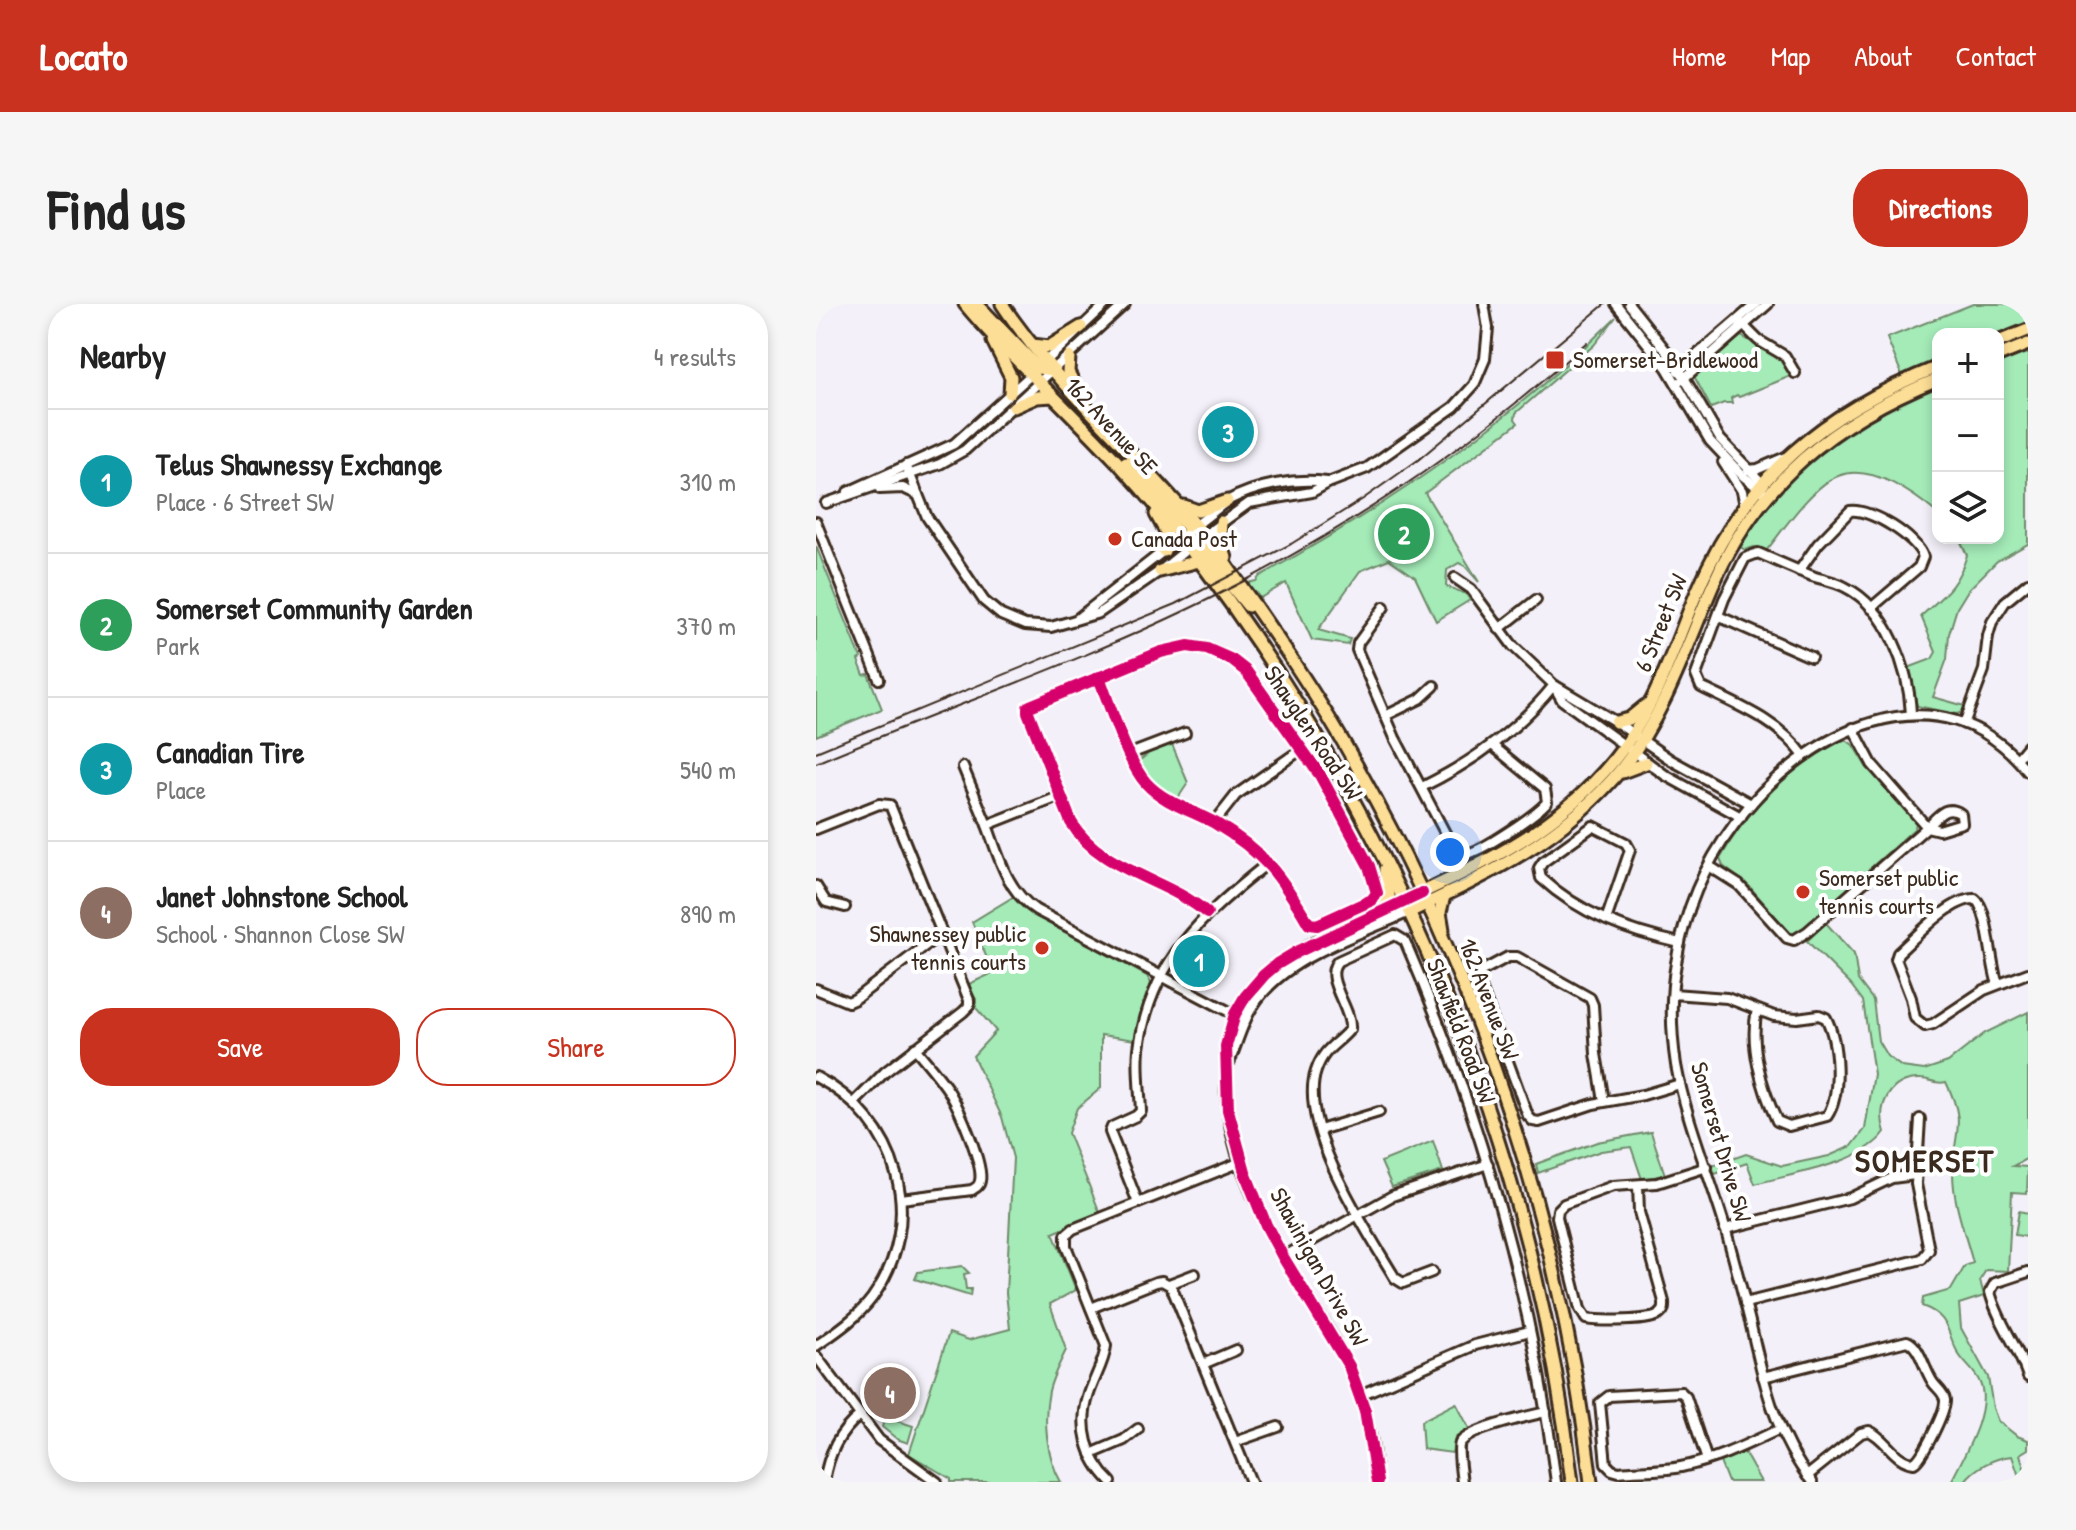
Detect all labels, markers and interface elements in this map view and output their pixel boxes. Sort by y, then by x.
text: Locato [40,30,127,82]
text: Home [1672,37,1727,75]
text: Map [1771,37,1810,75]
text: About [1854,37,1912,75]
text: Contact [1956,37,2036,75]
button: Directions [1853,169,2028,247]
text: Find us [48,171,186,246]
map controls [1932,328,2004,544]
button: + [1932,328,2004,400]
text: Nearby [80,333,166,379]
text: 4 results [654,339,736,374]
place label: Somerset–Bridlewood [1573,343,1758,375]
marker: Somerset–Bridlewood [1544,349,1566,371]
street label: 162 Avenue SE [1058,369,1166,482]
button: − [1932,400,2004,472]
pin: 3 [1202,402,1254,462]
text: Telus Shawnessy Exchange [156,444,442,484]
text: 1 [101,464,111,499]
text: 310 m [680,464,736,499]
button: layers [1932,472,2004,544]
text: Place · 6 Street SW [156,484,334,519]
pin: 2 [1378,504,1430,564]
place label: Canada Post [1131,522,1238,554]
marker: Canada Post [1106,530,1124,548]
street label: 6 Street SW [1626,569,1694,676]
text: Somerset Community Garden [156,588,473,628]
text: 2 [100,608,112,643]
text: 370 m [676,608,736,643]
text: Park [156,628,200,663]
street label: Shawglen Road SW [1257,659,1371,806]
text: Canadian Tire [156,732,304,772]
text: 3 [100,752,112,787]
text: 540 m [680,752,736,787]
text: Place [156,772,206,807]
your location [1430,832,1470,872]
place label: Somerset public tennis courts [1819,861,1959,921]
text: Janet Johnstone School [156,876,407,916]
marker: Somerset public tennis courts [1794,883,1812,901]
text: 4 [101,896,111,931]
text: 890 m [680,896,736,931]
text: School · Shannon Close SW [156,916,405,951]
place label: Shawnessey public tennis courts [869,917,1027,977]
pin: 1 [1173,931,1225,991]
street label: 162 Avenue SW [1452,934,1528,1064]
marker: Shawnessey public tennis courts [1033,939,1051,957]
street label: Shawfield Road SW [1420,954,1504,1108]
button: Save [80,1008,400,1086]
button: Share [416,1008,736,1086]
street label: Somerset Drive SW [1684,1058,1760,1226]
district label: SOMERSET [1855,1139,1995,1182]
street label: Shawinigan Drive SW [1263,1182,1377,1351]
pin: 4 [864,1363,916,1423]

